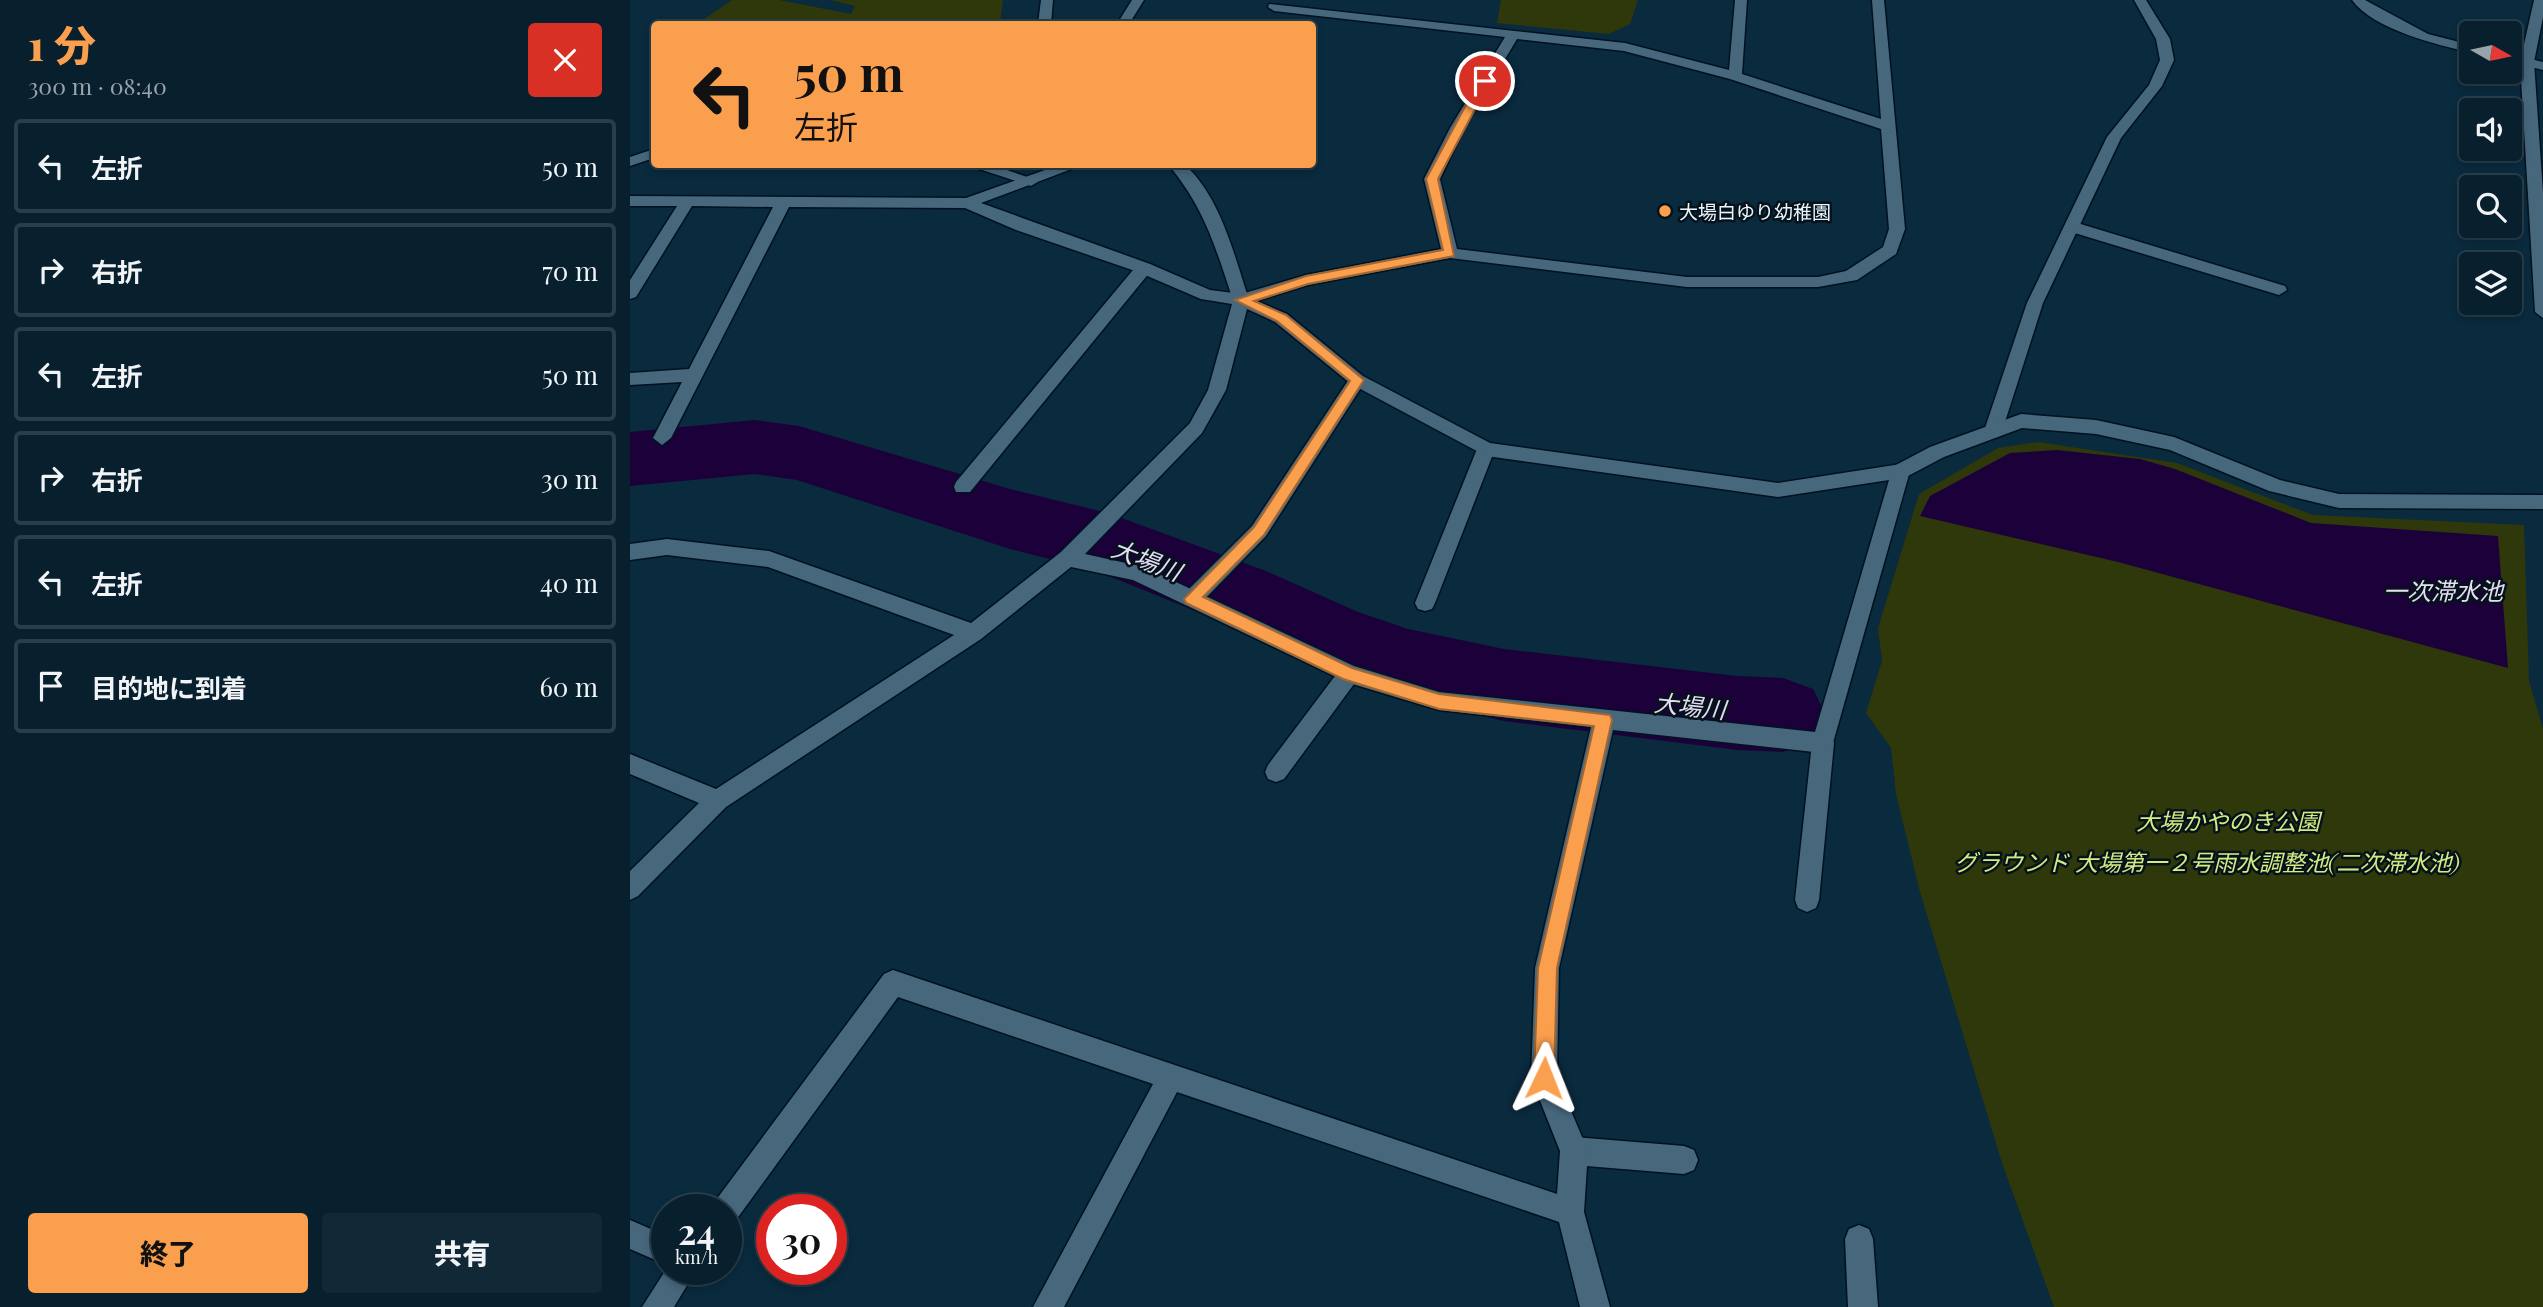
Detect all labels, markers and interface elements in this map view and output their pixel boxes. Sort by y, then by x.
text: 1 分 [28,16,96,72]
north arrow [2459,21,2522,84]
map controls [2459,21,2522,315]
button: close [528,23,602,97]
text: 50 m [794,39,904,104]
icon: left [679,49,770,140]
pin [1455,51,1515,111]
icon: arrive [1466,62,1504,100]
text: 300 m · 08:40 [28,70,167,101]
button: sound [2459,98,2522,161]
text: 左折 [794,104,858,147]
icon: left [32,147,70,185]
text: 50 m [542,149,598,184]
text: 左折 [91,150,143,185]
button: search [2459,175,2522,238]
place label: 大場白ゆり幼稚園 [1679,198,1831,224]
marker: 大場白ゆり幼稚園 [1657,203,1673,219]
icon: right [32,251,70,289]
button: layers [2459,252,2522,315]
text: 70 m [542,253,598,288]
text: 右折 [91,254,143,289]
icon: left [32,355,70,393]
text: 50 m [542,357,598,392]
text: 左折 [91,358,143,393]
icon: right [32,459,70,497]
text: 30 m [541,461,598,496]
text: 右折 [91,462,143,497]
water label: 大場川 [1108,531,1189,588]
icon: left [32,563,70,601]
text: 40 m [540,565,598,600]
text: 左折 [91,566,143,601]
water label: 一次滞水池 [2383,574,2505,606]
icon: arrive [32,667,70,705]
text: 60 m [539,669,598,704]
text: 目的地に到着 [91,670,247,705]
water label: 大場川 [1653,685,1730,725]
park label: 大場かやのき公園 [2136,805,2323,836]
park label: グラウンド 大場第一２号雨水調整池(二次滞水池) [1954,846,2460,877]
position arrow [1507,1041,1581,1115]
speed limit sign: 30 [756,1194,847,1285]
text: 24 [678,1207,715,1254]
button: 終了 [28,1213,308,1293]
button: 共有 [322,1213,602,1293]
text: km/h [675,1245,718,1269]

